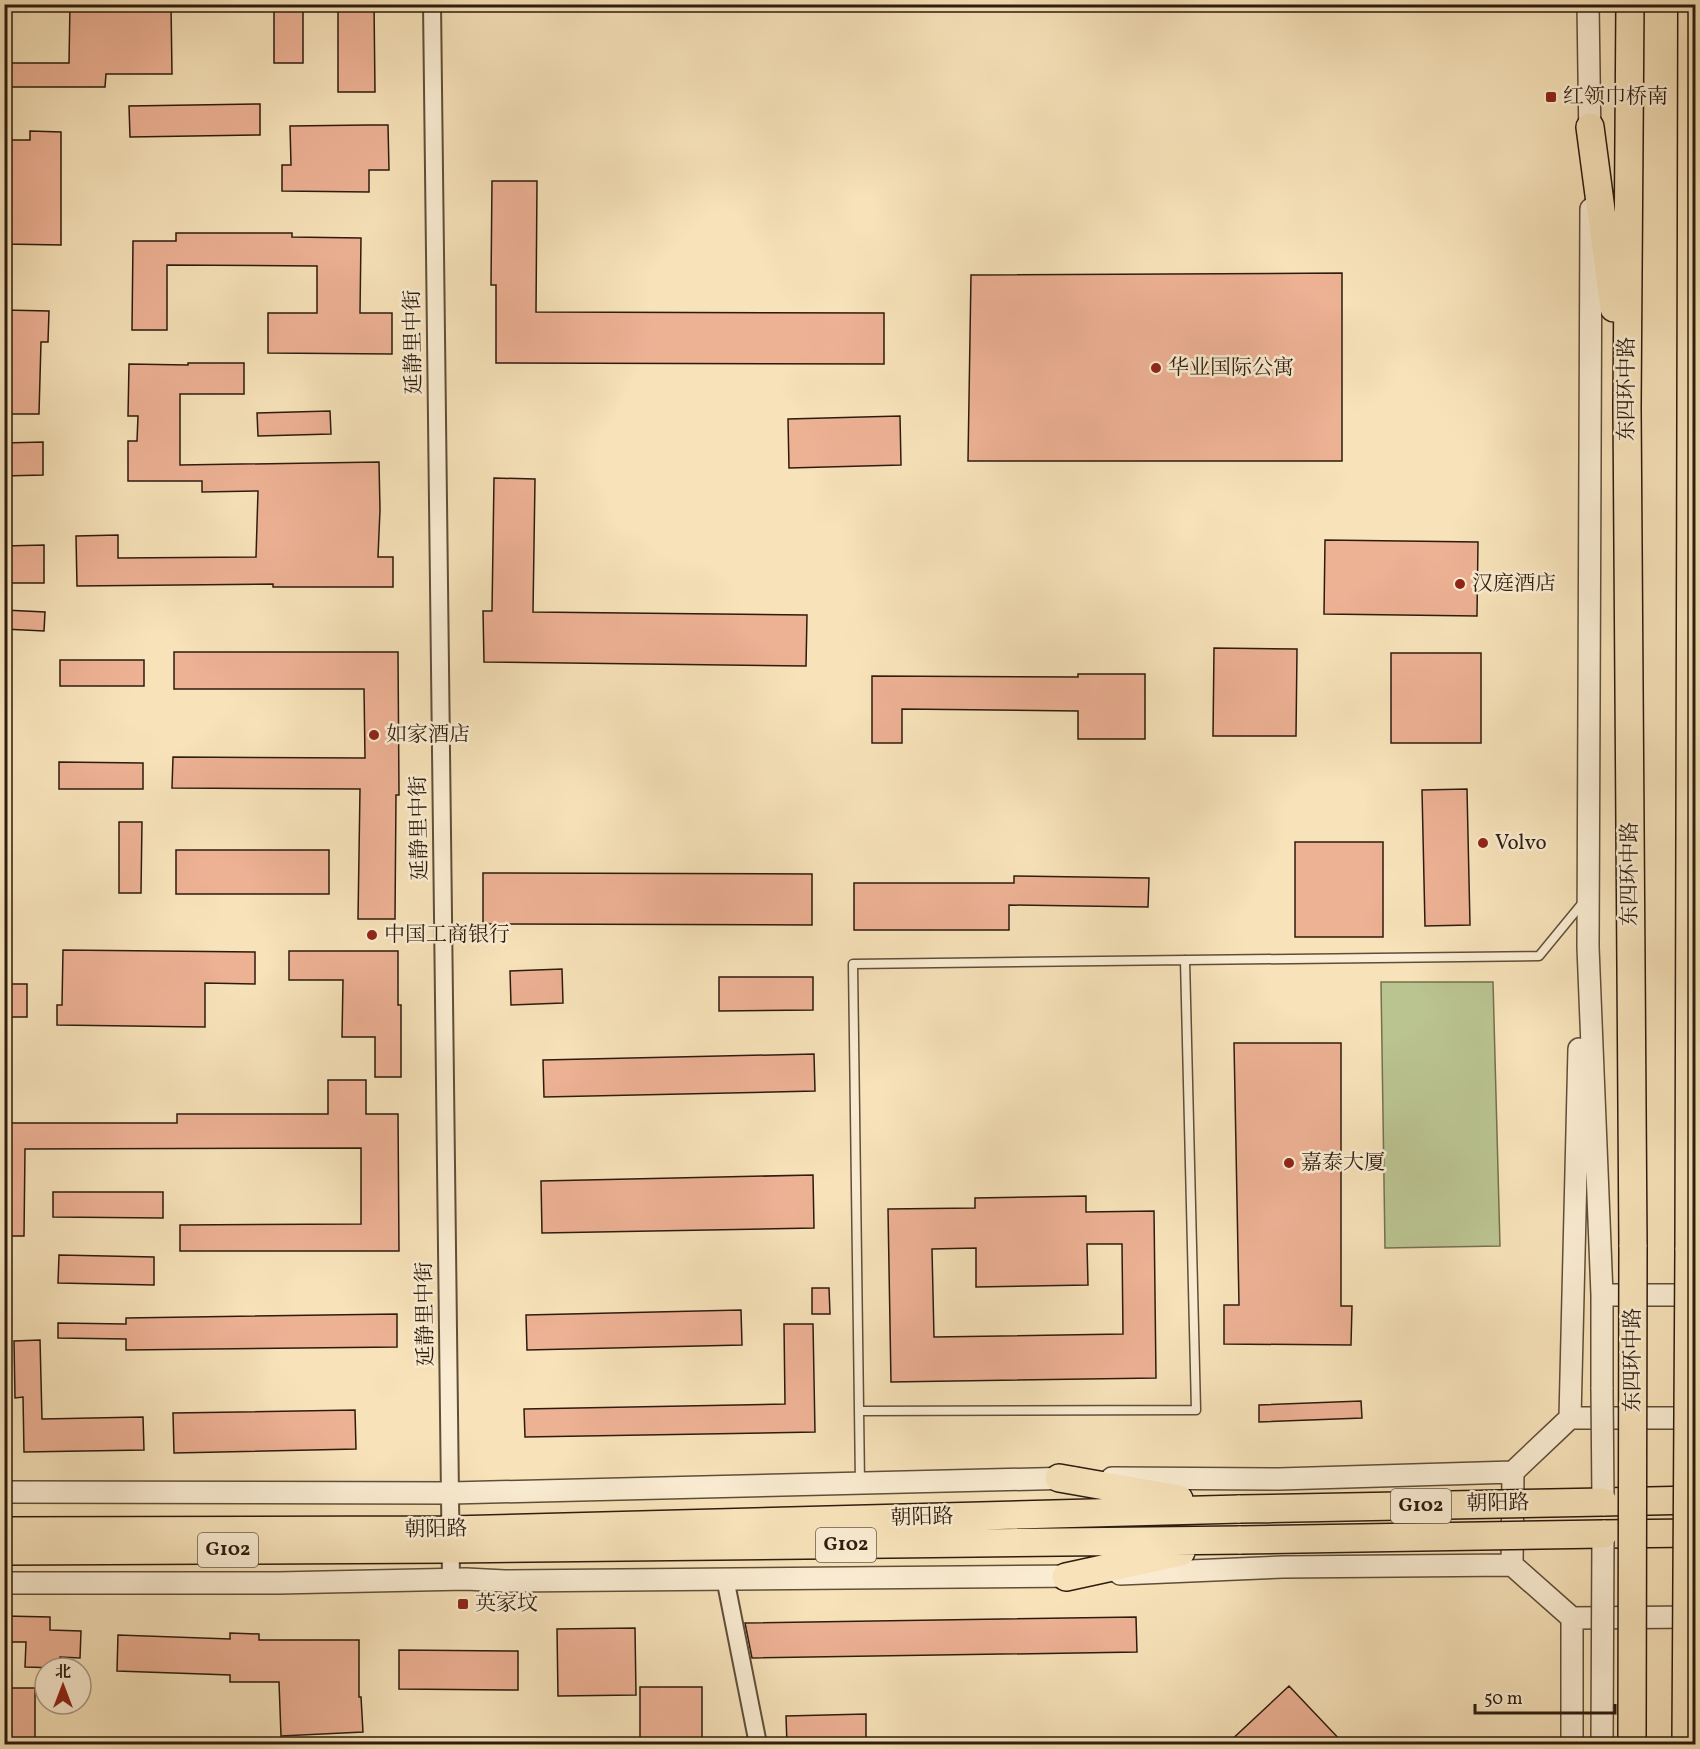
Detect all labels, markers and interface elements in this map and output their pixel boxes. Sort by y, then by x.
place label: 红领巾桥南 [1563,83,1668,112]
marker: 红领巾桥南 [1544,90,1558,104]
street label: 延静里中街 [399,289,429,395]
street label: 东四环中路 [1613,337,1642,442]
place label: 华业国际公寓 [1168,354,1294,383]
marker: 华业国际公寓 [1149,361,1163,375]
place label: 汉庭酒店 [1472,570,1556,599]
marker: 汉庭酒店 [1453,577,1467,591]
place label: 如家酒店 [386,721,470,750]
marker: 如家酒店 [367,728,381,742]
street label: 延静里中街 [405,775,435,881]
street label: 东四环中路 [1616,822,1645,927]
place label: Volvo [1495,829,1547,858]
marker: Volvo [1476,836,1490,850]
place label: 中国工商银行 [384,921,510,950]
marker: 中国工商银行 [365,928,379,942]
place label: 嘉泰大厦 [1301,1149,1385,1178]
marker: 嘉泰大厦 [1282,1156,1296,1170]
street label: 延静里中街 [411,1261,441,1367]
street label: 东四环中路 [1619,1308,1648,1413]
road number: G102 [1391,1489,1451,1523]
street label: 朝阳路 [1466,1489,1530,1519]
street label: 朝阳路 [890,1502,954,1534]
street label: 朝阳路 [404,1515,468,1545]
road number: G102 [816,1528,876,1562]
road number: G102 [198,1533,258,1567]
place label: 英家坟 [475,1590,538,1619]
marker: 英家坟 [456,1597,470,1611]
north arrow [33,1656,93,1716]
text: 北 [55,1662,71,1684]
scale bar [1475,1677,1614,1715]
text: 50 m [1484,1687,1523,1712]

